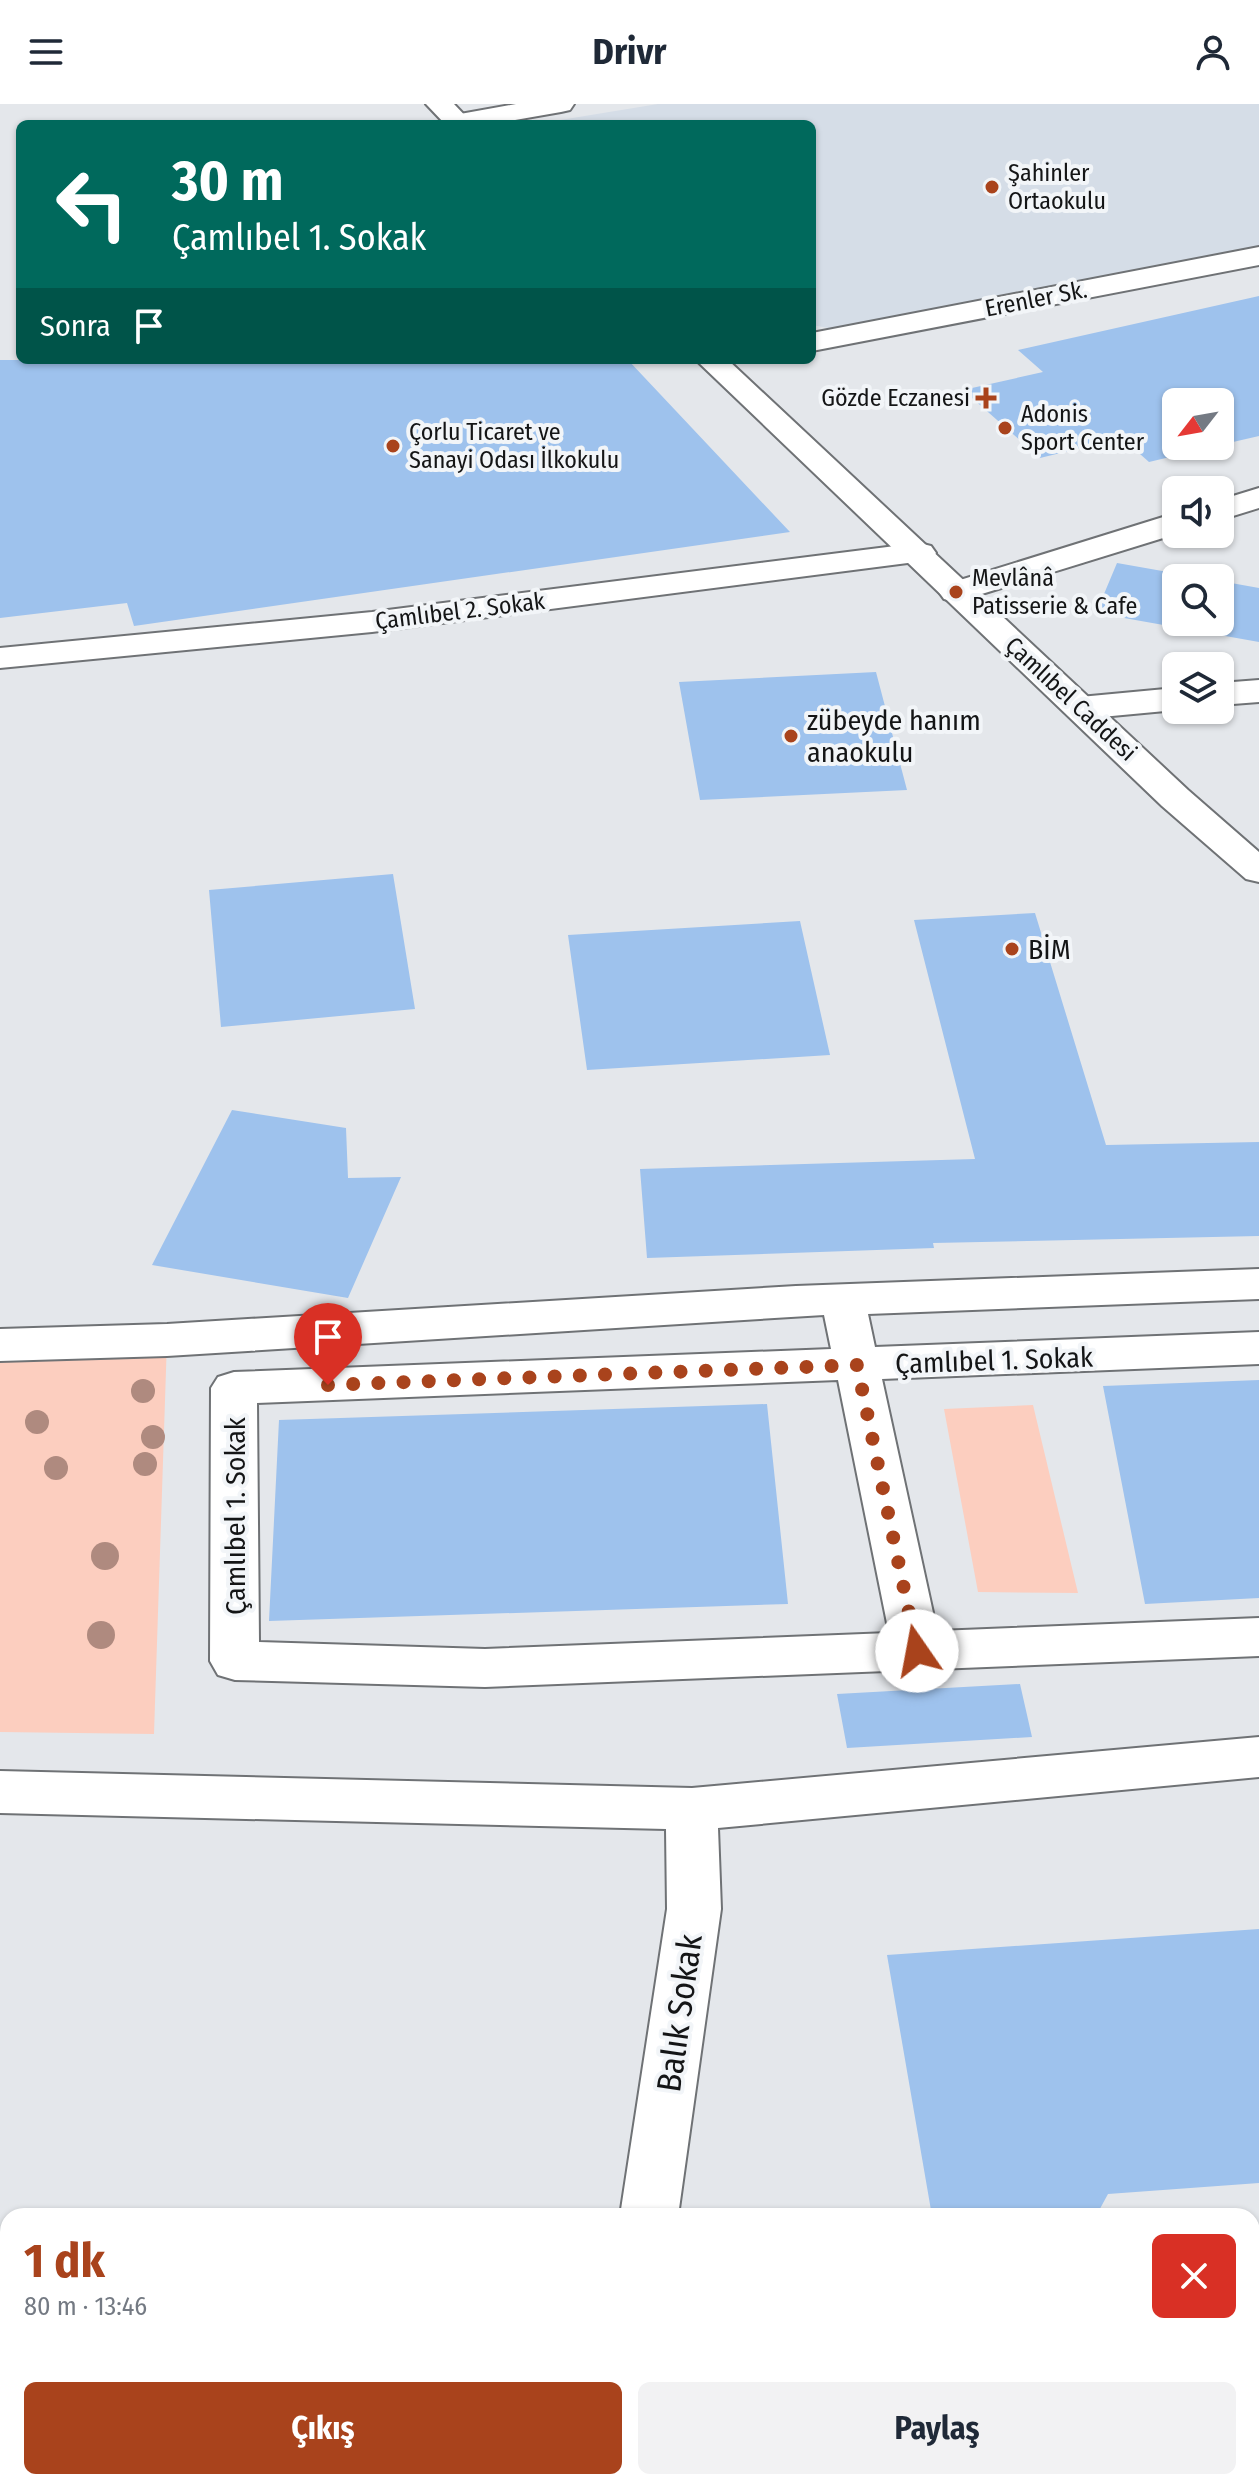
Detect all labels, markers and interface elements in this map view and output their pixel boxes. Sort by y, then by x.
icon: menu [24,30,68,74]
text: Drivr [592,30,667,74]
icon: person [1191,30,1235,74]
text: 30 m [172,148,283,215]
icon: left [40,152,144,256]
place label: Şahinler Ortaokulu [1008,159,1106,215]
marker: Şahinler Ortaokulu [983,178,1001,196]
text: Çamlıbel 1. Sokak [172,216,426,260]
street label: Erenler Sk. [982,275,1090,323]
icon: arrive [127,304,171,348]
text: Sonra [40,308,111,344]
place label: Gözde Eczanesi [821,384,970,412]
north arrow [1162,388,1234,460]
map controls [1162,388,1234,724]
marker: Gözde Eczanesi [977,389,995,407]
place label: Adonis Sport Center [1021,400,1145,456]
place label: Çorlu Ticaret ve Sanayi Odası İlkokulu [409,418,619,474]
marker: Adonis Sport Center [996,419,1014,437]
marker: Çorlu Ticaret ve Sanayi Odası İlkokulu [384,437,402,455]
button: sound [1162,476,1234,548]
place label: Mevlânâ Patisserie & Cafe [972,564,1137,620]
button: search [1162,564,1234,636]
marker: Mevlânâ Patisserie & Cafe [947,583,965,601]
street label: Çamlıbel 2. Sokak [374,587,547,635]
street label: Çamlıbel Caddesi [1000,631,1142,767]
button: layers [1162,652,1234,724]
place label: zübeyde hanım anaokulu [807,704,981,769]
marker: zübeyde hanım anaokulu [782,727,800,745]
place label: BİM [1028,933,1071,966]
marker: BİM [1003,940,1021,958]
pin [294,1303,362,1385]
icon: arrive [306,1315,350,1359]
street label: Çamlıbel 1. Sokak [895,1341,1094,1380]
street label: Çamlıbel 1. Sokak [219,1416,252,1615]
position arrow [875,1609,959,1693]
street label: Balık Sokak [648,1931,711,2095]
text: 1 dk [24,2232,105,2290]
button: close [1152,2234,1236,2318]
text: 80 m · 13:46 [24,2291,147,2322]
button: Çıkış [24,2382,622,2474]
button: Paylaş [638,2382,1236,2474]

